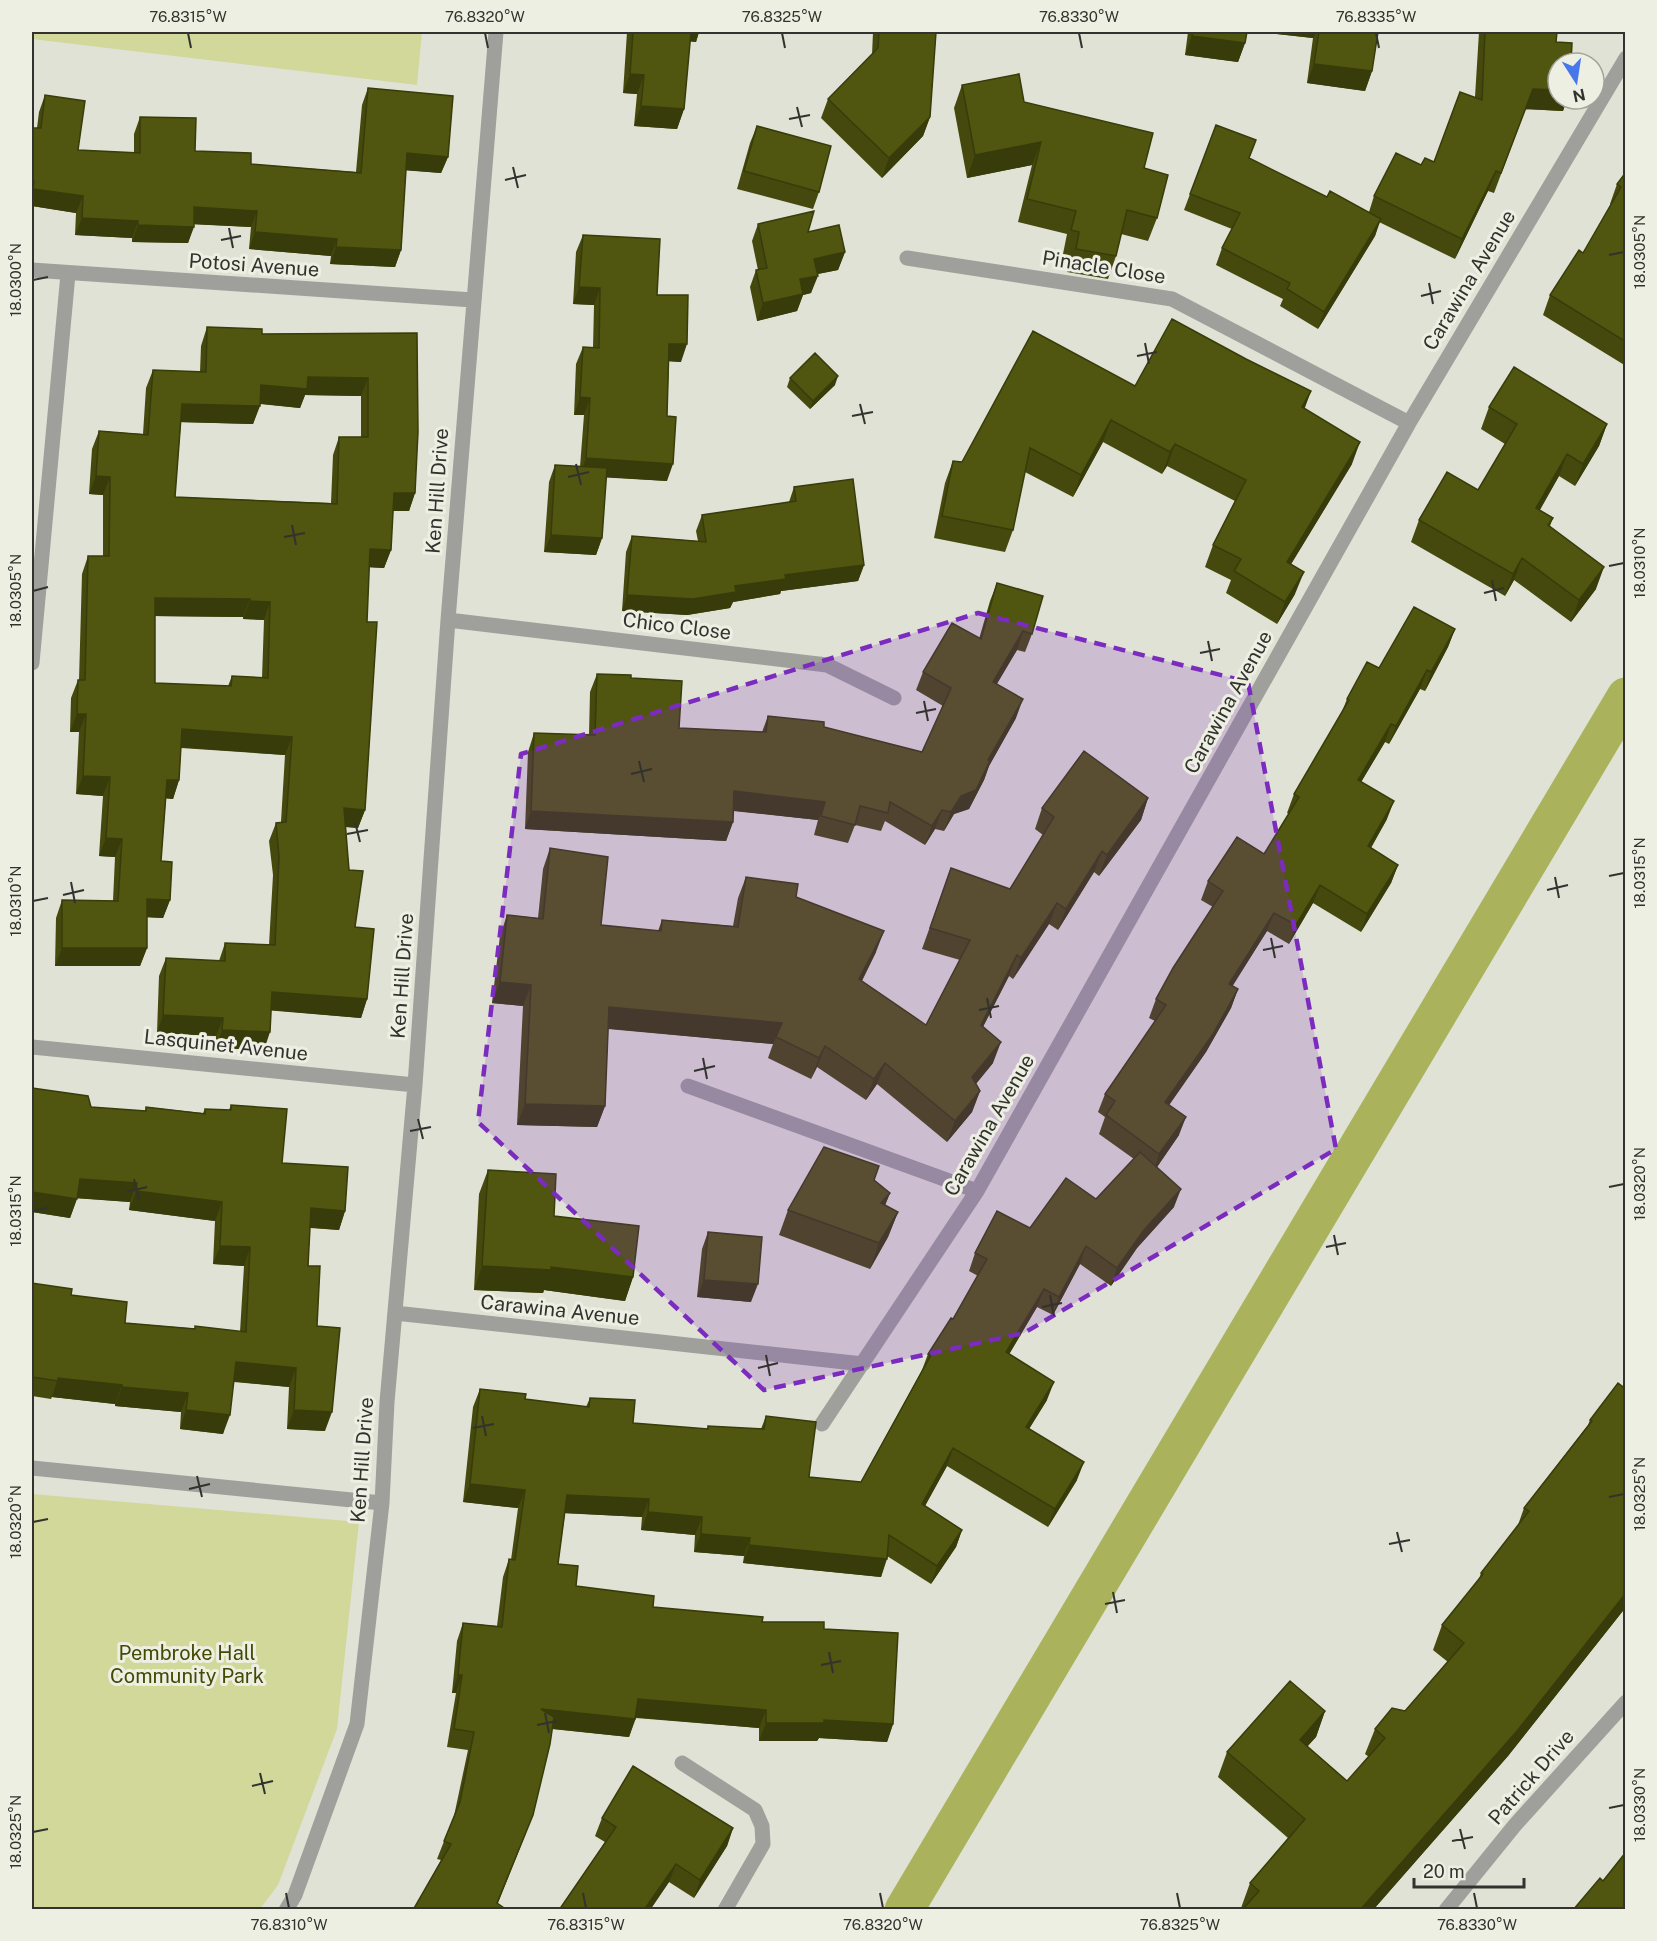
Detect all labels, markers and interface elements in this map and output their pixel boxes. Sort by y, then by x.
text: 76.8315°W [149,8,227,25]
text: 76.8320°W [445,8,525,25]
text: 76.8325°W [742,8,822,25]
text: 76.8330°W [1039,8,1119,25]
text: 76.8335°W [1336,8,1416,25]
north arrow [1546,51,1606,111]
text: N [1571,85,1587,106]
street label: Carawina Avenue [1418,205,1520,355]
text: 18.0305°N [1631,215,1648,289]
text: 18.0300°N [7,243,24,317]
street label: Pinacle Close [1041,245,1167,289]
street label: Potosi Avenue [188,248,320,282]
street label: Ken Hill Drive [421,427,453,555]
text: 18.0310°N [1631,527,1648,599]
text: 18.0305°N [7,554,24,628]
street label: Chico Close [621,607,733,645]
street label: Carawina Avenue [1179,626,1277,778]
text: 18.0315°N [1631,837,1648,909]
text: 18.0310°N [7,865,24,937]
street label: Ken Hill Drive [386,912,418,1040]
street label: Lasquinet Avenue [143,1024,309,1066]
street label: Carawina Avenue [939,1050,1039,1200]
text: 18.0320°N [1631,1147,1648,1221]
text: 18.0315°N [7,1175,24,1247]
street label: Carawina Avenue [479,1290,641,1330]
street label: Ken Hill Drive [346,1396,378,1524]
text: 18.0325°N [1631,1457,1648,1531]
text: 18.0320°N [7,1485,24,1559]
park label: Pembroke Hall Community Park [110,1641,264,1688]
street label: Patrick Drive [1483,1724,1579,1830]
text: 18.0330°N [1631,1768,1648,1842]
text: 18.0325°N [7,1795,24,1869]
scale bar [1414,1851,1524,1889]
text: 20 m [1423,1861,1465,1882]
text: 76.8310°W [250,1916,328,1933]
text: 76.8315°W [547,1916,625,1933]
text: 76.8320°W [843,1916,923,1933]
text: 76.8325°W [1140,1916,1220,1933]
text: 76.8330°W [1437,1916,1517,1933]

